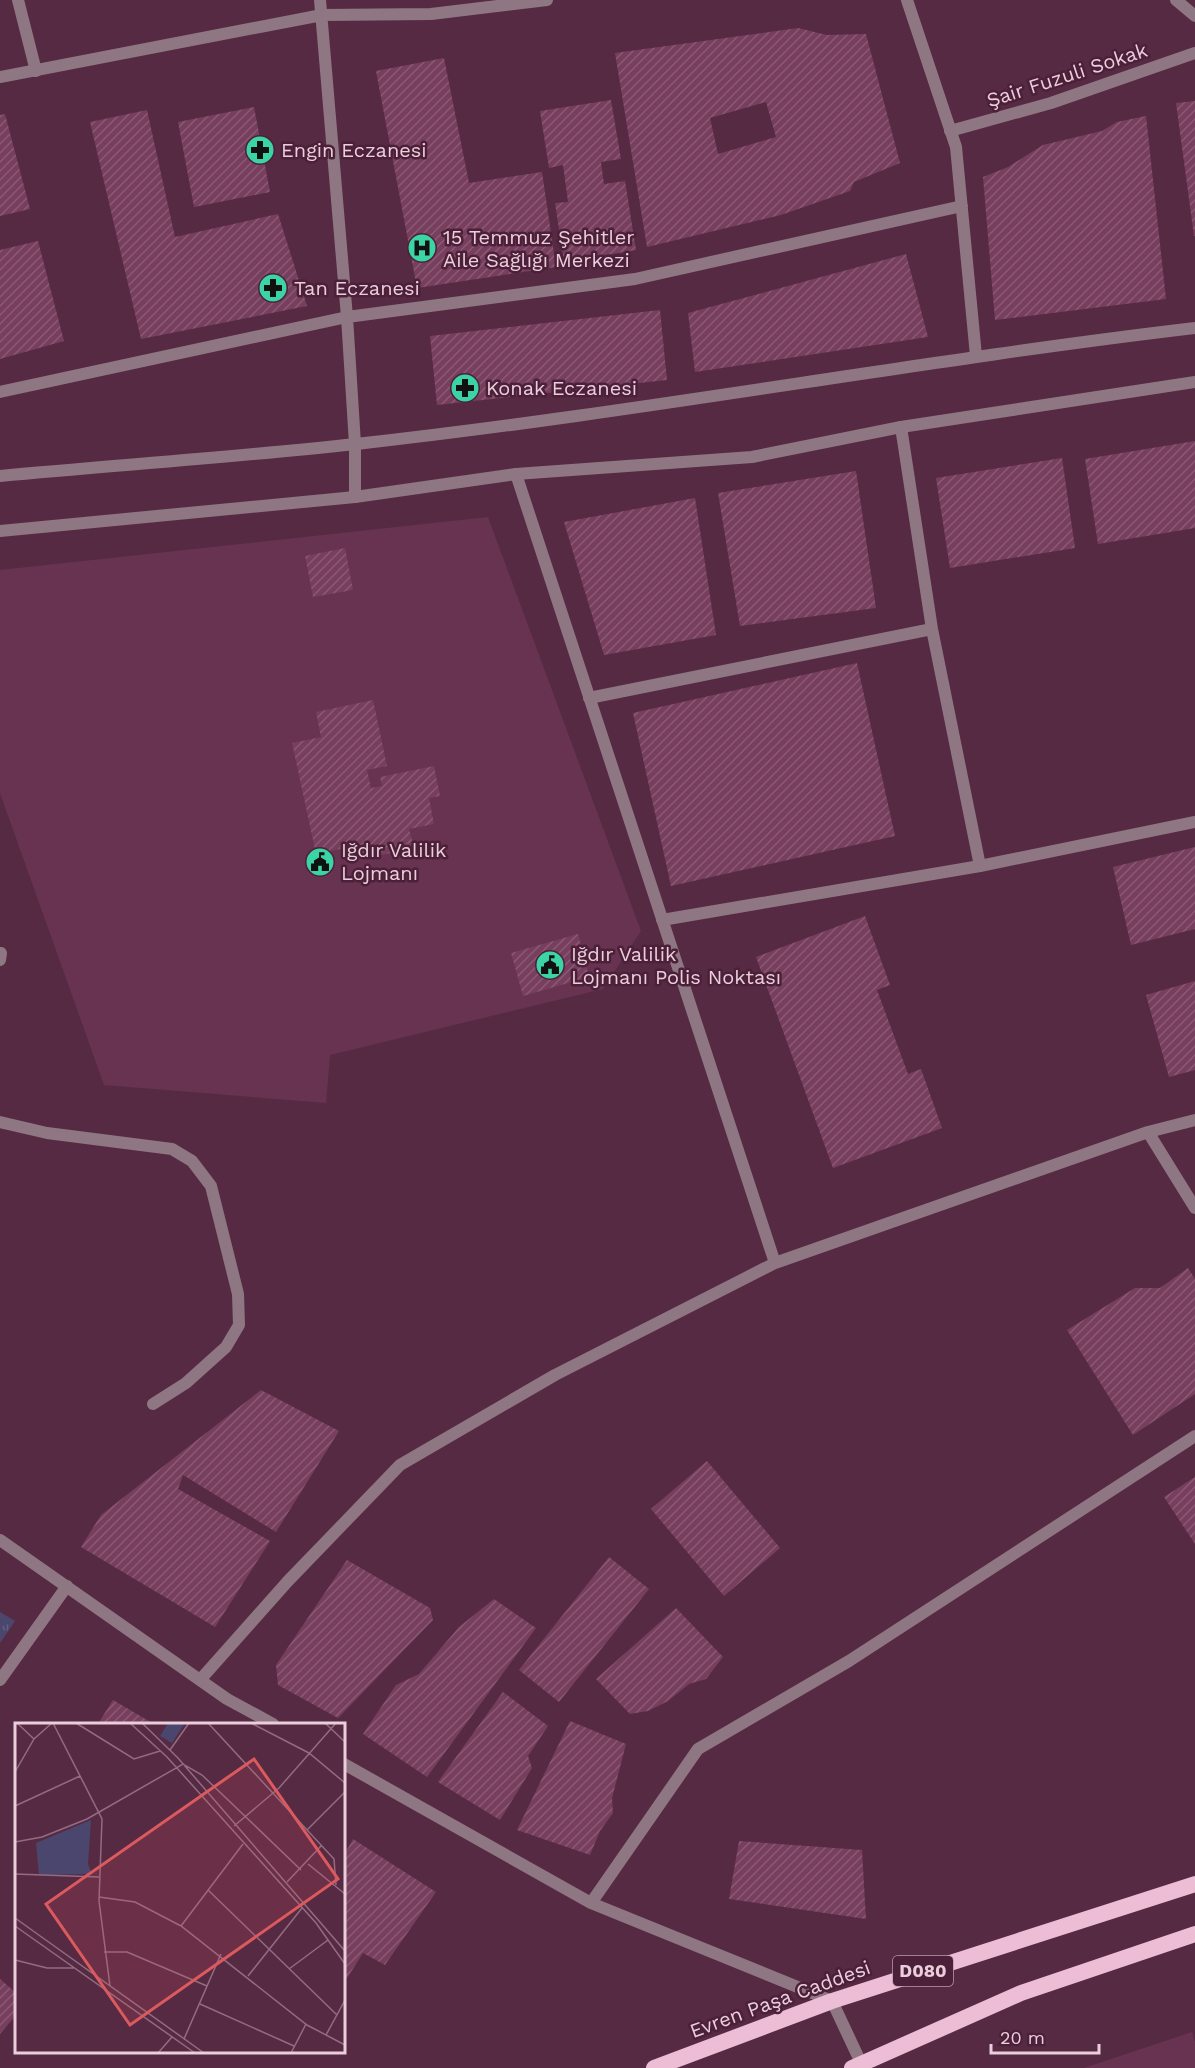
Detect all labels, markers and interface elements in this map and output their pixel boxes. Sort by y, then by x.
street label: Şair Fuzuli Sokak [984,38,1150,112]
pharmacy icon: Engin Eczanesi [244,134,276,166]
place label: Engin Eczanesi [281,138,427,162]
place label: 15 Temmuz Şehitler Aile Sağlığı Merkezi [443,225,634,272]
hospital icon: 15 Temmuz Şehitler Aile Sağlığı Merkezi [406,232,438,264]
pharmacy icon: Tan Eczanesi [257,272,289,304]
place label: Tan Eczanesi [294,276,420,300]
pharmacy icon: Konak Eczanesi [449,372,481,404]
place label: Konak Eczanesi [486,376,637,400]
place label: Iğdır Valilik Lojmanı [341,838,446,885]
public building icon: Iğdır Valilik Lojmanı [304,846,336,878]
place label: Iğdır Valilik Lojmanı Polis Noktası [571,942,781,989]
public building icon: Iğdır Valilik Lojmanı Polis Noktası [534,949,566,981]
inset map [15,1723,345,2053]
street label: Evren Paşa Caddesi [686,1955,874,2043]
road number: D080 [893,1956,953,1986]
scale bar [991,2017,1099,2055]
text: 20 m [1000,2027,1045,2048]

